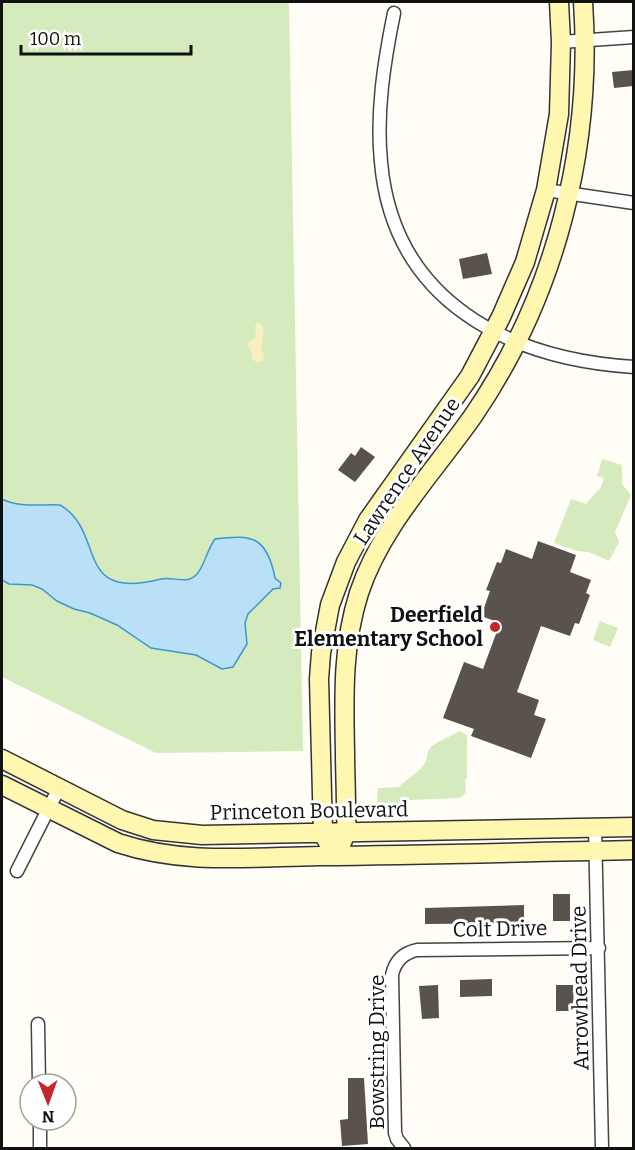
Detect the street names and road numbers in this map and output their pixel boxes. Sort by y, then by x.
street label: Lawrence Avenue [348,392,466,550]
street label: Princeton Boulevard [210,796,408,826]
street label: Arrowhead Drive [566,905,594,1071]
street label: Colt Drive [452,915,548,943]
street label: Bowstring Drive [364,974,390,1130]

